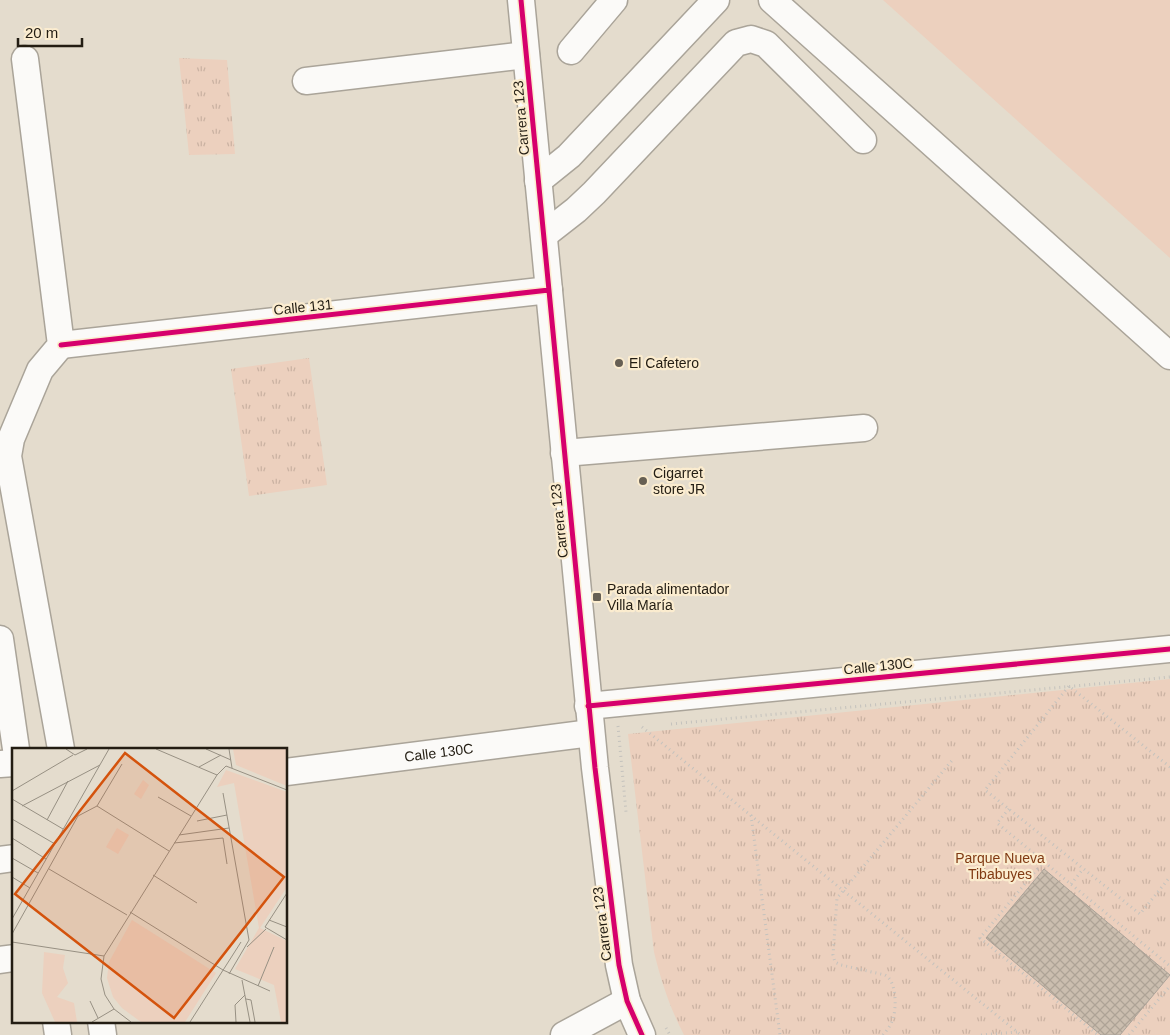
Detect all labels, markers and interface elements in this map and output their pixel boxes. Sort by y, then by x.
scale bar [18,15,81,47]
text: 20 m [25,24,58,41]
street label: Carrera 123 [510,80,532,156]
street label: Calle 131 [273,296,333,318]
place label: El Cafetero [629,355,699,371]
marker: El Cafetero [613,357,625,369]
place label: Cigarret store JR [653,465,705,497]
marker: Cigarret store JR [637,475,649,487]
street label: Carrera 123 [547,483,571,559]
place label: Parada alimentador Villa María [607,581,730,613]
marker: Parada alimentador Villa María [591,591,603,603]
street label: Calle 130C [843,654,913,678]
street label: Calle 130C [403,740,474,765]
inset map [12,748,288,1022]
park label: Parque Nueva Tibabuyes [955,850,1045,882]
street label: Carrera 123 [589,886,614,962]

